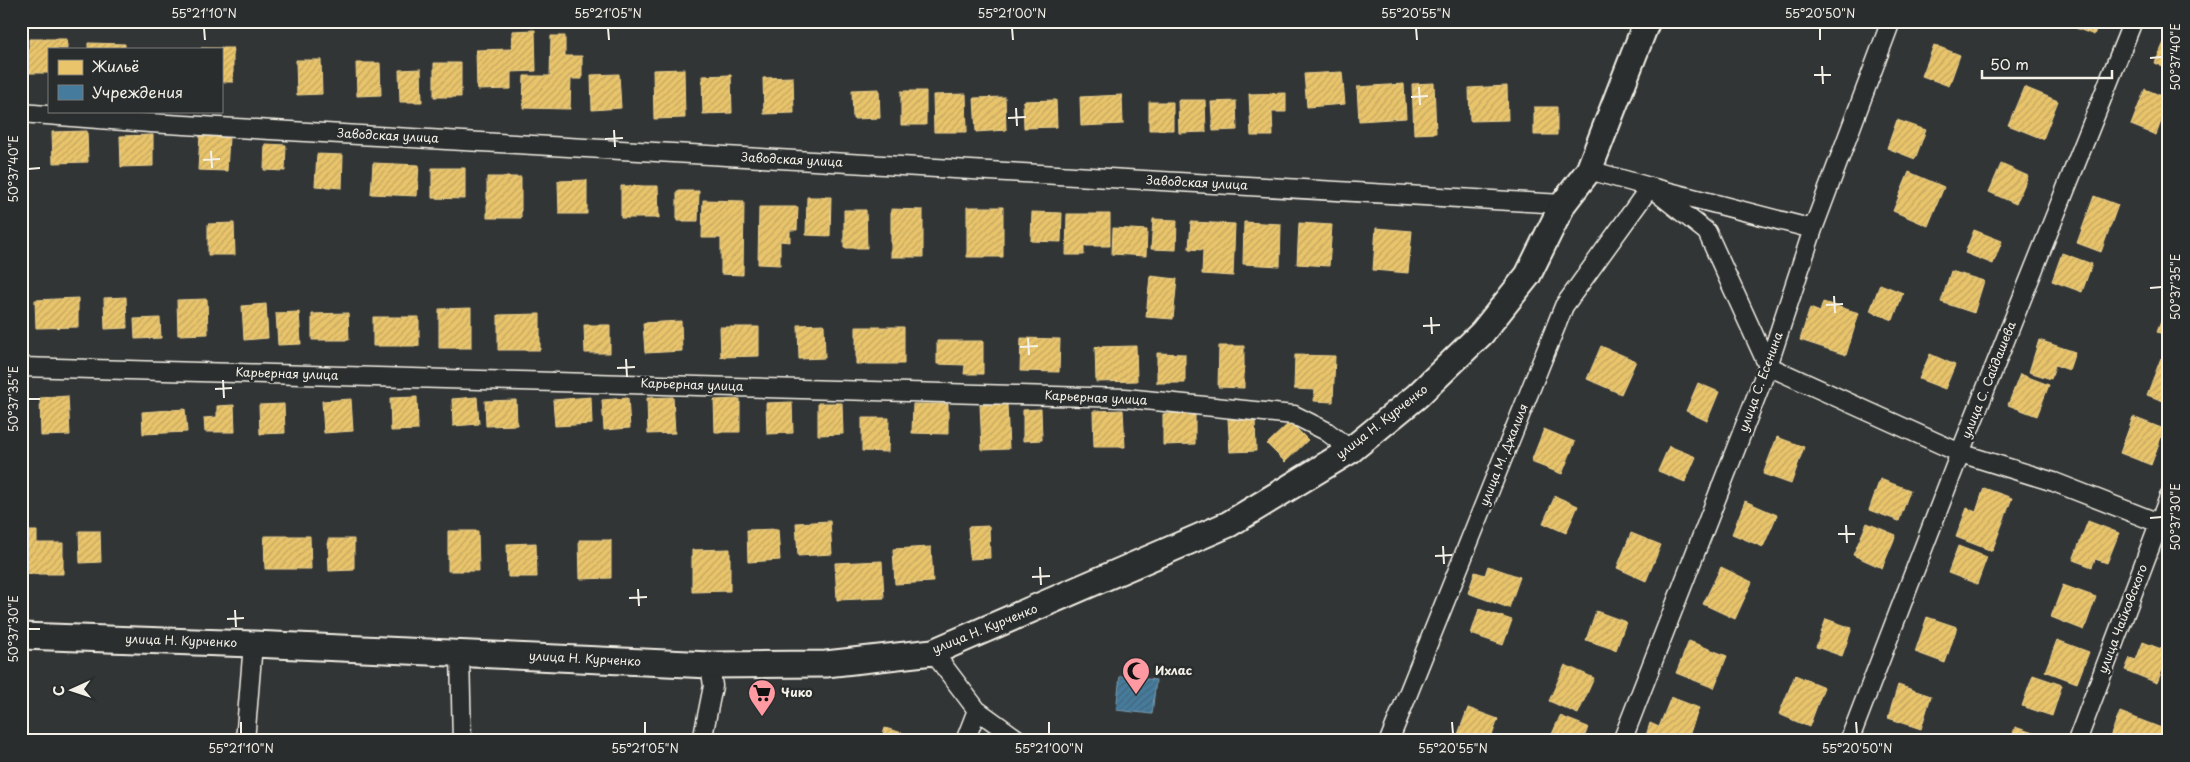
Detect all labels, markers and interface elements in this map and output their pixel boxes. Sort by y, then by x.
text: 55°21'10"N [171,4,237,22]
text: 55°21'05"N [574,4,642,22]
text: 55°21'00"N [978,4,1046,22]
text: 55°20'55"N [1381,4,1451,22]
text: 55°20'50"N [1785,4,1855,22]
text: 50°37'40"E [2166,23,2184,91]
legend [48,48,222,112]
scale bar [1982,48,2112,80]
text: 50 m [1990,52,2029,75]
text: Жильё [91,54,139,77]
text: Учреждения [92,80,183,103]
street label: Заводская улица [337,123,440,147]
text: 50°37'40"E [4,135,22,203]
street label: Заводская улица [741,147,844,171]
street label: Заводская улица [1146,170,1249,194]
text: 50°37'35"E [2166,254,2184,320]
street label: улица С. Сайдашева [1956,318,2020,441]
street label: улица С. Есенина [1734,329,1787,434]
street label: Карьерная улица [235,362,339,384]
text: 50°37'35"E [4,366,22,432]
street label: Карьерная улица [640,373,744,395]
street label: улица Н. Курченко [1332,379,1431,463]
street label: Карьерная улица [1044,385,1148,409]
street label: улица М. Джалиля [1474,401,1532,509]
text: 50°37'30"E [2166,483,2184,551]
street label: улица Чайковского [2093,561,2151,676]
text: 50°37'30"E [4,595,22,663]
street label: улица Н. Курченко [929,599,1040,657]
street label: улица Н. Курченко [125,629,238,651]
street label: улица Н. Курченко [529,646,642,670]
mosque icon: Ихлас [1121,656,1151,695]
place label: Ихлас [1155,661,1193,679]
north arrow [48,664,98,714]
supermarket icon: Чико [747,678,777,717]
place label: Чико [781,683,812,701]
text: С [48,685,69,697]
text: 55°21'10"N [208,739,274,757]
text: 55°21'05"N [611,739,679,757]
text: 55°21'00"N [1015,739,1083,757]
text: 55°20'55"N [1418,739,1488,757]
text: 55°20'50"N [1822,739,1892,757]

